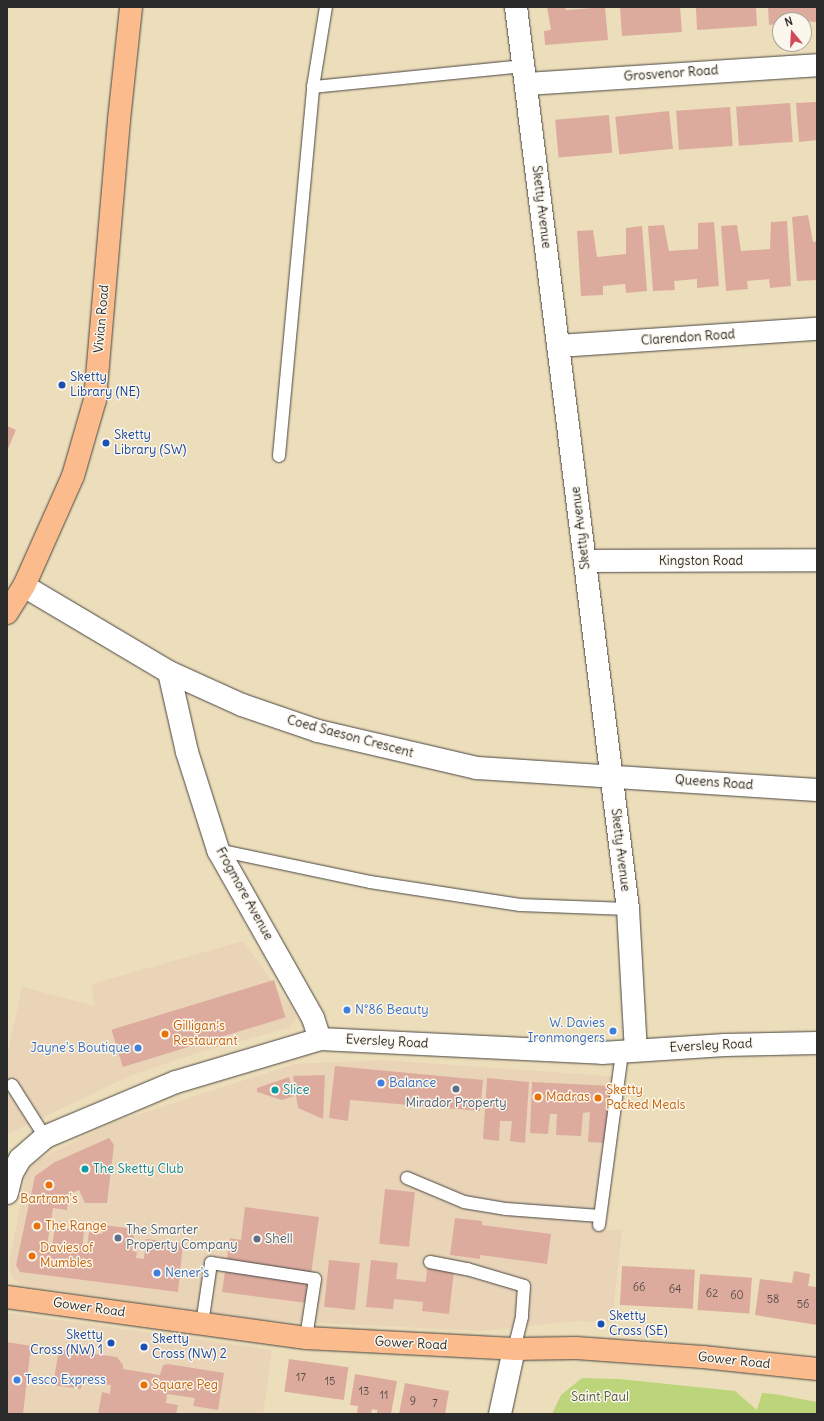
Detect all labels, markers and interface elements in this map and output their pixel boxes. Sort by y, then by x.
north arrow [772,12,812,52]
text: N [783,14,794,29]
street label: Grosvenor Road [623,63,719,85]
street label: Sketty Avenue [528,165,554,249]
street label: Vivian Road [91,284,113,354]
street label: Clarendon Road [640,327,736,349]
place label: Sketty Library (NE) [70,370,140,401]
marker: Sketty Library (NE) [57,380,67,390]
place label: Sketty Library (SW) [114,428,186,459]
marker: Sketty Library (SW) [101,438,111,448]
street label: Sketty Avenue [568,486,594,570]
street label: Kingston Road [659,553,743,569]
street label: Coed Saeson Crescent [285,713,415,761]
street label: Queens Road [674,772,754,794]
street label: Sketty Avenue [607,808,633,892]
street label: Frogmore Avenue [212,845,276,943]
place label: N°86 Beauty [355,1002,429,1018]
marker: N°86 Beauty [342,1005,352,1015]
place label: W. Davies Ironmongers [528,1016,605,1047]
place label: Gilligan’s Restaurant [173,1019,238,1050]
marker: W. Davies Ironmongers [608,1026,618,1036]
marker: Gilligan’s Restaurant [160,1029,170,1039]
street label: Eversley Road [345,1032,429,1052]
street label: Eversley Road [669,1036,753,1056]
place label: Jayne's Boutique [30,1040,130,1056]
marker: Jayne's Boutique [133,1043,143,1053]
place label: Balance [389,1075,436,1091]
marker: Balance [376,1078,386,1088]
place label: Slice [283,1082,309,1098]
place label: Sketty Packed Meals [606,1083,685,1114]
marker: Mirador Property [451,1084,461,1094]
marker: Slice [270,1085,280,1095]
place label: Madras [546,1089,590,1105]
marker: Madras [533,1092,543,1102]
marker: Sketty Packed Meals [593,1093,603,1103]
place label: Mirador Property [405,1095,507,1111]
place label: The Sketty Club [93,1161,184,1177]
marker: The Sketty Club [80,1164,90,1174]
marker: Bartram's [44,1180,54,1190]
place label: Bartram's [20,1191,78,1207]
place label: The Range [45,1218,107,1234]
marker: The Range [32,1221,42,1231]
place label: The Smarter Property Company [126,1223,238,1254]
place label: Shell [265,1231,293,1247]
marker: The Smarter Property Company [113,1233,123,1243]
marker: Shell [252,1234,262,1244]
place label: Davies of Mumbles [40,1241,93,1272]
marker: Davies of Mumbles [27,1251,37,1261]
place label: Nener's [165,1265,209,1281]
marker: Nener's [152,1268,162,1278]
house number: 66 [633,1280,645,1294]
house number: 64 [669,1282,681,1296]
house number: 62 [706,1286,718,1300]
house number: 60 [730,1288,744,1302]
house number: 58 [767,1292,779,1306]
street label: Gower Road [52,1295,126,1321]
house number: 56 [797,1297,809,1311]
place label: Sketty Cross (SE) [609,1309,668,1340]
marker: Sketty Cross (SE) [596,1319,606,1329]
place label: Sketty Cross (NW) 1 [30,1328,103,1359]
place label: Sketty Cross (NW) 2 [152,1332,227,1363]
street label: Gower Road [374,1334,448,1354]
marker: Sketty Cross (NW) 1 [106,1338,116,1348]
marker: Sketty Cross (NW) 2 [139,1342,149,1352]
street label: Gower Road [697,1349,771,1373]
house number: 17 [296,1370,306,1384]
place label: Tesco Express [25,1372,106,1388]
house number: 15 [325,1374,335,1388]
marker: Tesco Express [12,1375,22,1385]
place label: Square Peg [152,1377,218,1393]
marker: Square Peg [139,1380,149,1390]
house number: 13 [359,1384,369,1398]
house number: 11 [380,1388,388,1402]
park label: Saint Paul [571,1389,629,1405]
house number: 9 [410,1394,416,1408]
house number: 7 [432,1396,438,1410]

